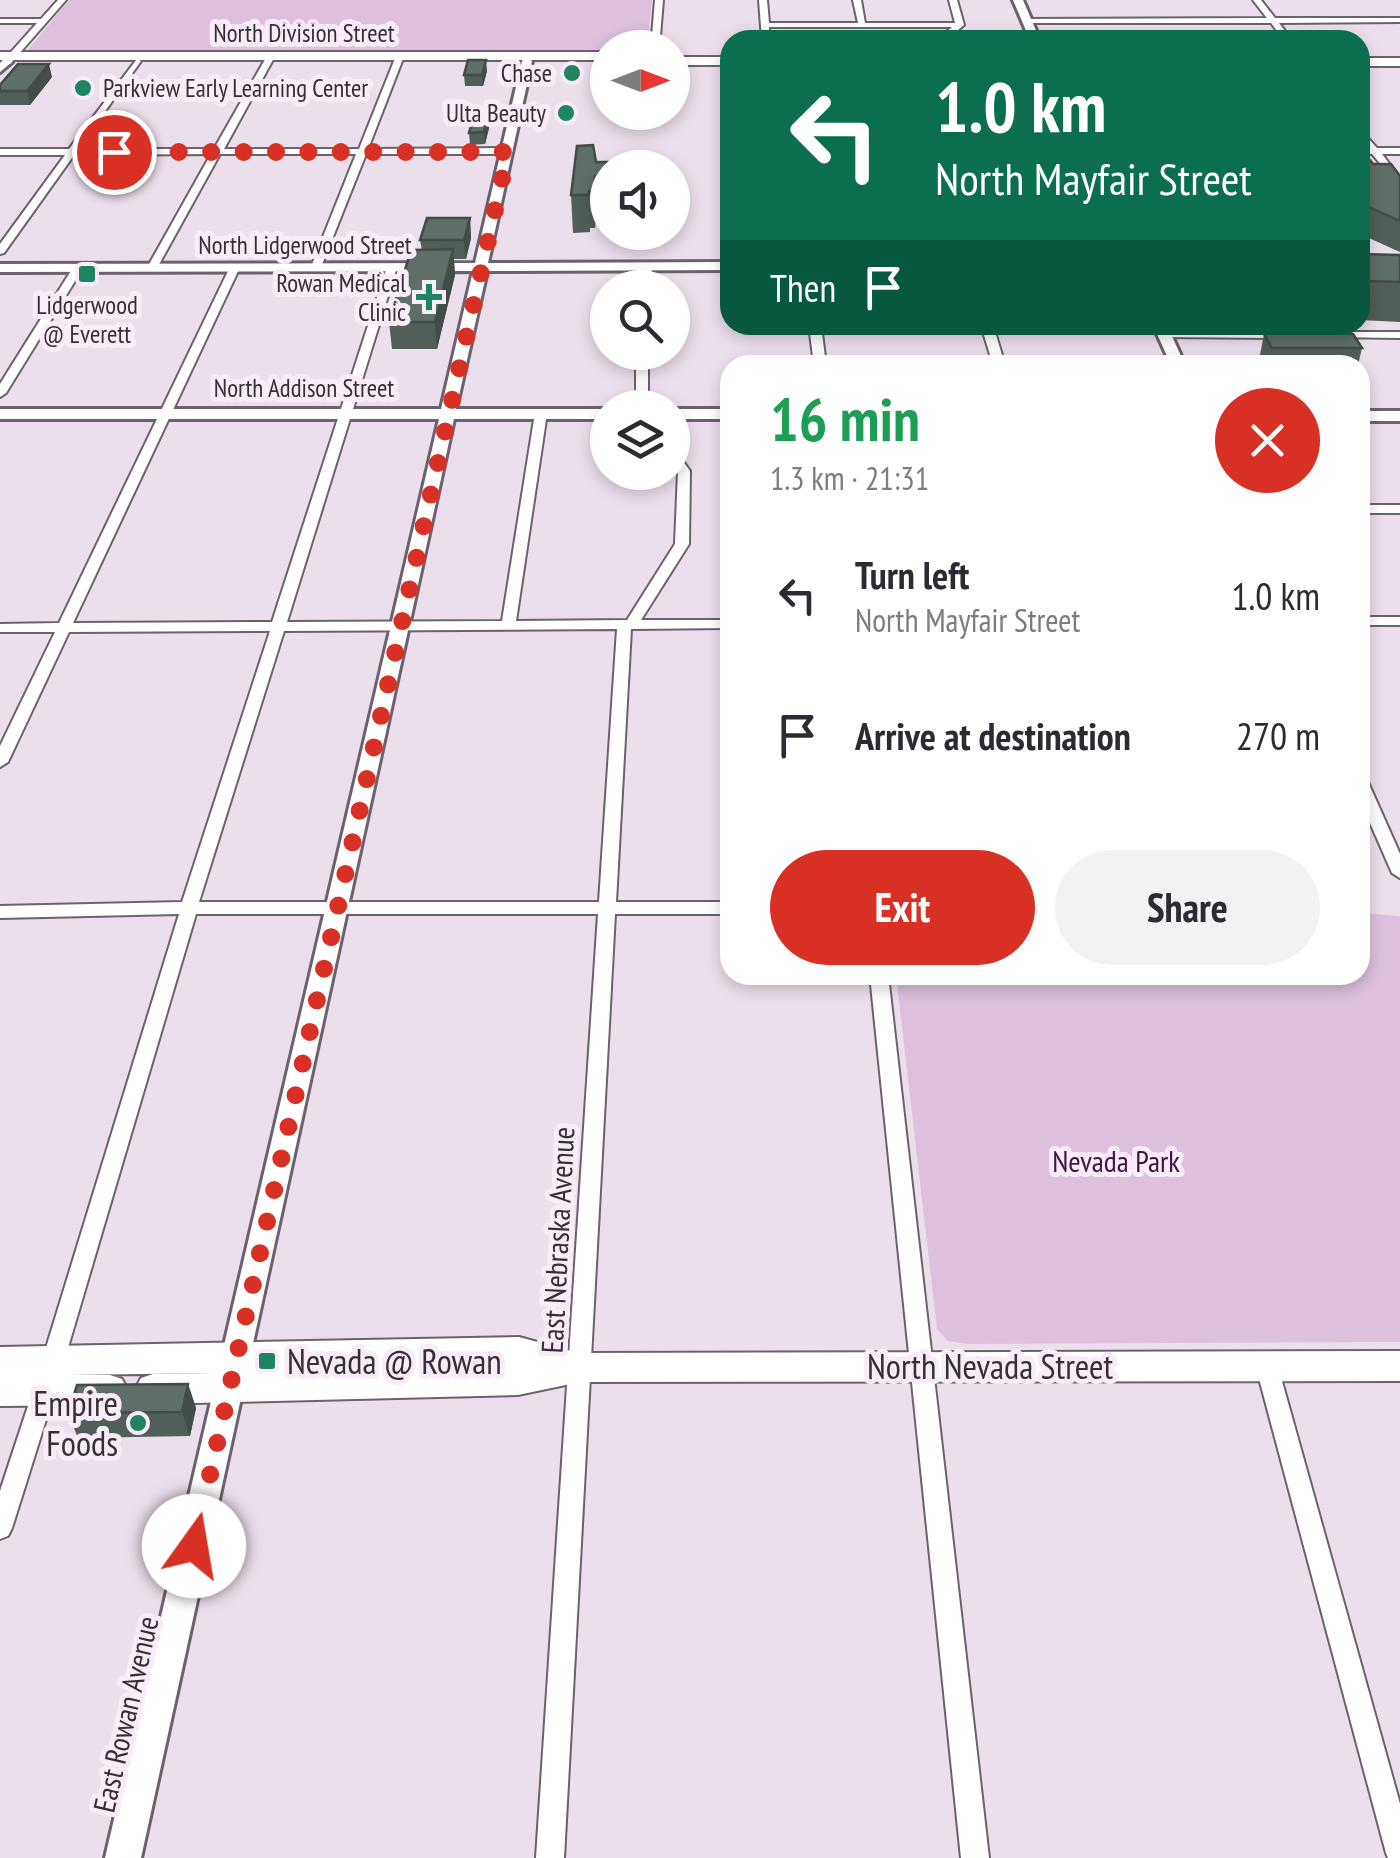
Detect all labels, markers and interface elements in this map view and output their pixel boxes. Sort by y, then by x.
street label: North Division Street [213,17,395,49]
north arrow [590,30,690,130]
map controls [590,30,690,490]
place label: Chase [501,57,552,89]
text: 1.0 km [935,61,1106,151]
marker: Chase [561,62,583,84]
icon: left [770,70,900,200]
place label: Parkview Early Learning Center [103,72,368,104]
marker: Parkview Early Learning Center [72,77,94,99]
place label: Ulta Beauty [446,97,547,129]
marker: Ulta Beauty [555,102,577,124]
pin [72,110,157,195]
icon: arrive [87,125,142,180]
text: North Mayfair Street [935,149,1252,207]
button: sound [590,150,690,250]
street label: North Lidgerwood Street [198,229,412,261]
icon: arrive [856,260,911,315]
marker: Lidgerwood @ Everett [76,263,98,285]
text: Then [770,263,836,312]
place label: Rowan Medical Clinic [276,267,406,328]
button: search [590,270,690,370]
marker: Rowan Medical Clinic [416,284,442,310]
place label: Lidgerwood @ Everett [36,289,138,350]
street label: North Addison Street [214,372,394,404]
text: 16 min [770,380,920,458]
button: close [1215,388,1320,493]
button: layers [590,390,690,490]
text: 1.3 km · 21:31 [770,457,929,499]
text: Turn left [855,550,969,599]
icon: left [770,568,825,623]
text: 1.0 km [1231,571,1320,620]
text: North Mayfair Street [855,599,1080,641]
icon: arrive [770,708,825,763]
text: Arrive at destination [855,711,1131,760]
text: 270 m [1236,711,1320,760]
button: Exit [770,850,1035,965]
button: Share [1055,850,1320,965]
street label: East Nebraska Avenue [532,1126,582,1354]
park label: Nevada Park [1052,1141,1180,1180]
place label: Nevada @ Rowan [287,1338,502,1384]
street label: North Nevada Street [867,1343,1113,1389]
marker: Nevada @ Rowan [256,1350,278,1372]
place label: Empire Foods [33,1380,118,1466]
marker: Empire Foods [127,1412,149,1434]
position arrow [142,1494,246,1598]
street label: East Rowan Avenue [84,1612,166,1816]

